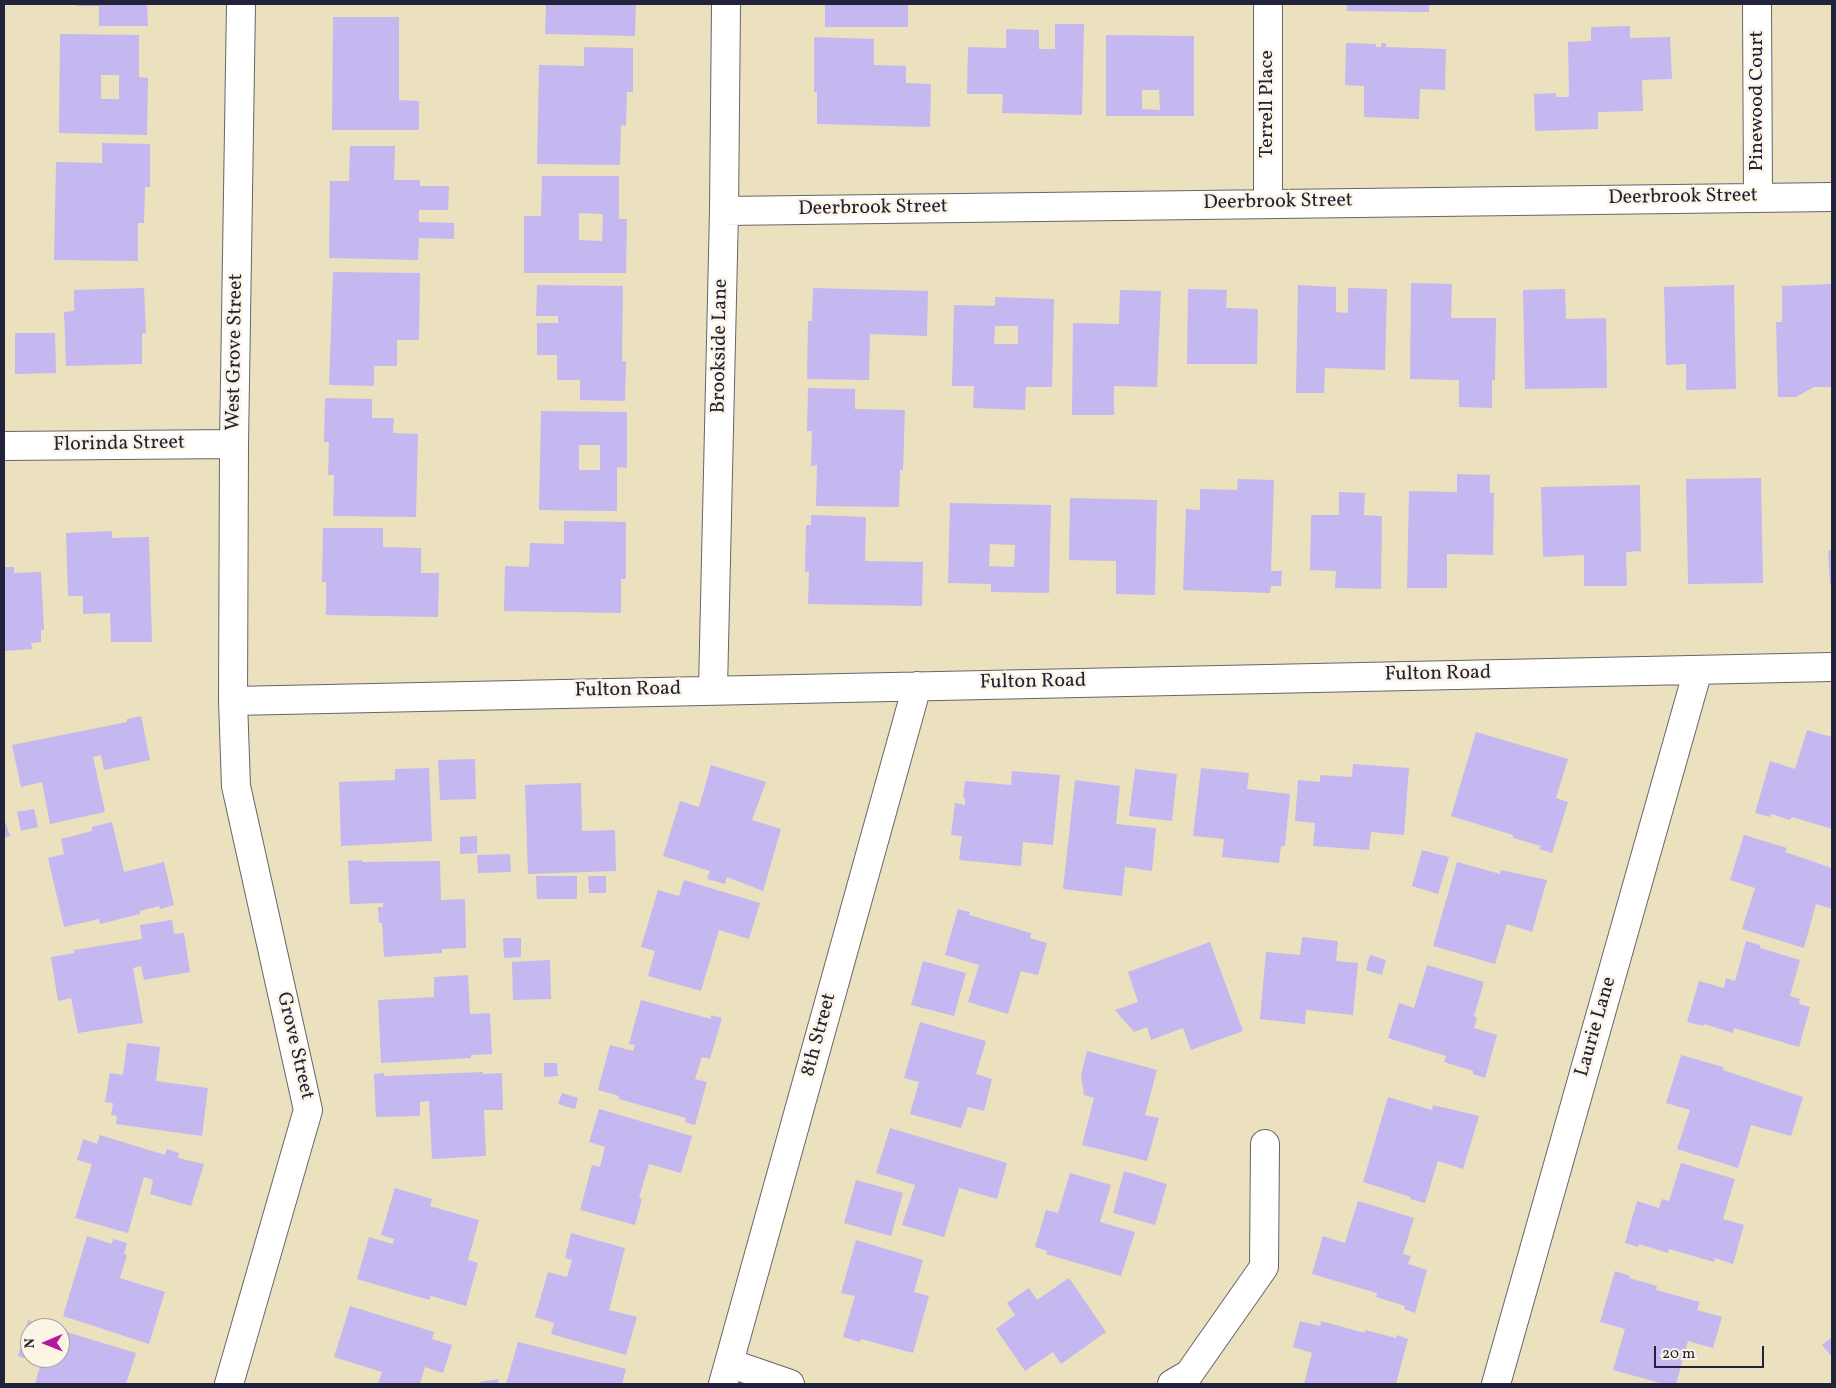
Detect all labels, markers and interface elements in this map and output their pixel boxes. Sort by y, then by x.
street label: Pinewood Court [1746,30,1770,172]
street label: Terrell Place [1256,50,1280,158]
street label: Deerbrook Street [1608,185,1758,211]
street label: Deerbrook Street [1203,190,1353,216]
street label: Deerbrook Street [798,196,948,222]
street label: West Grove Street [223,273,249,431]
street label: Brookside Lane [708,278,734,414]
street label: Florinda Street [53,432,185,458]
street label: Fulton Road [1385,662,1491,688]
street label: Fulton Road [980,670,1086,696]
street label: Fulton Road [575,678,681,704]
street label: Laurie Lane [1571,974,1623,1080]
street label: Grove Street [270,990,318,1102]
street label: 8th Street [797,991,843,1079]
north arrow [20,1318,70,1368]
scale bar [1656,1336,1766,1368]
text: N [21,1338,40,1349]
text: 20 m [1662,1344,1695,1365]

